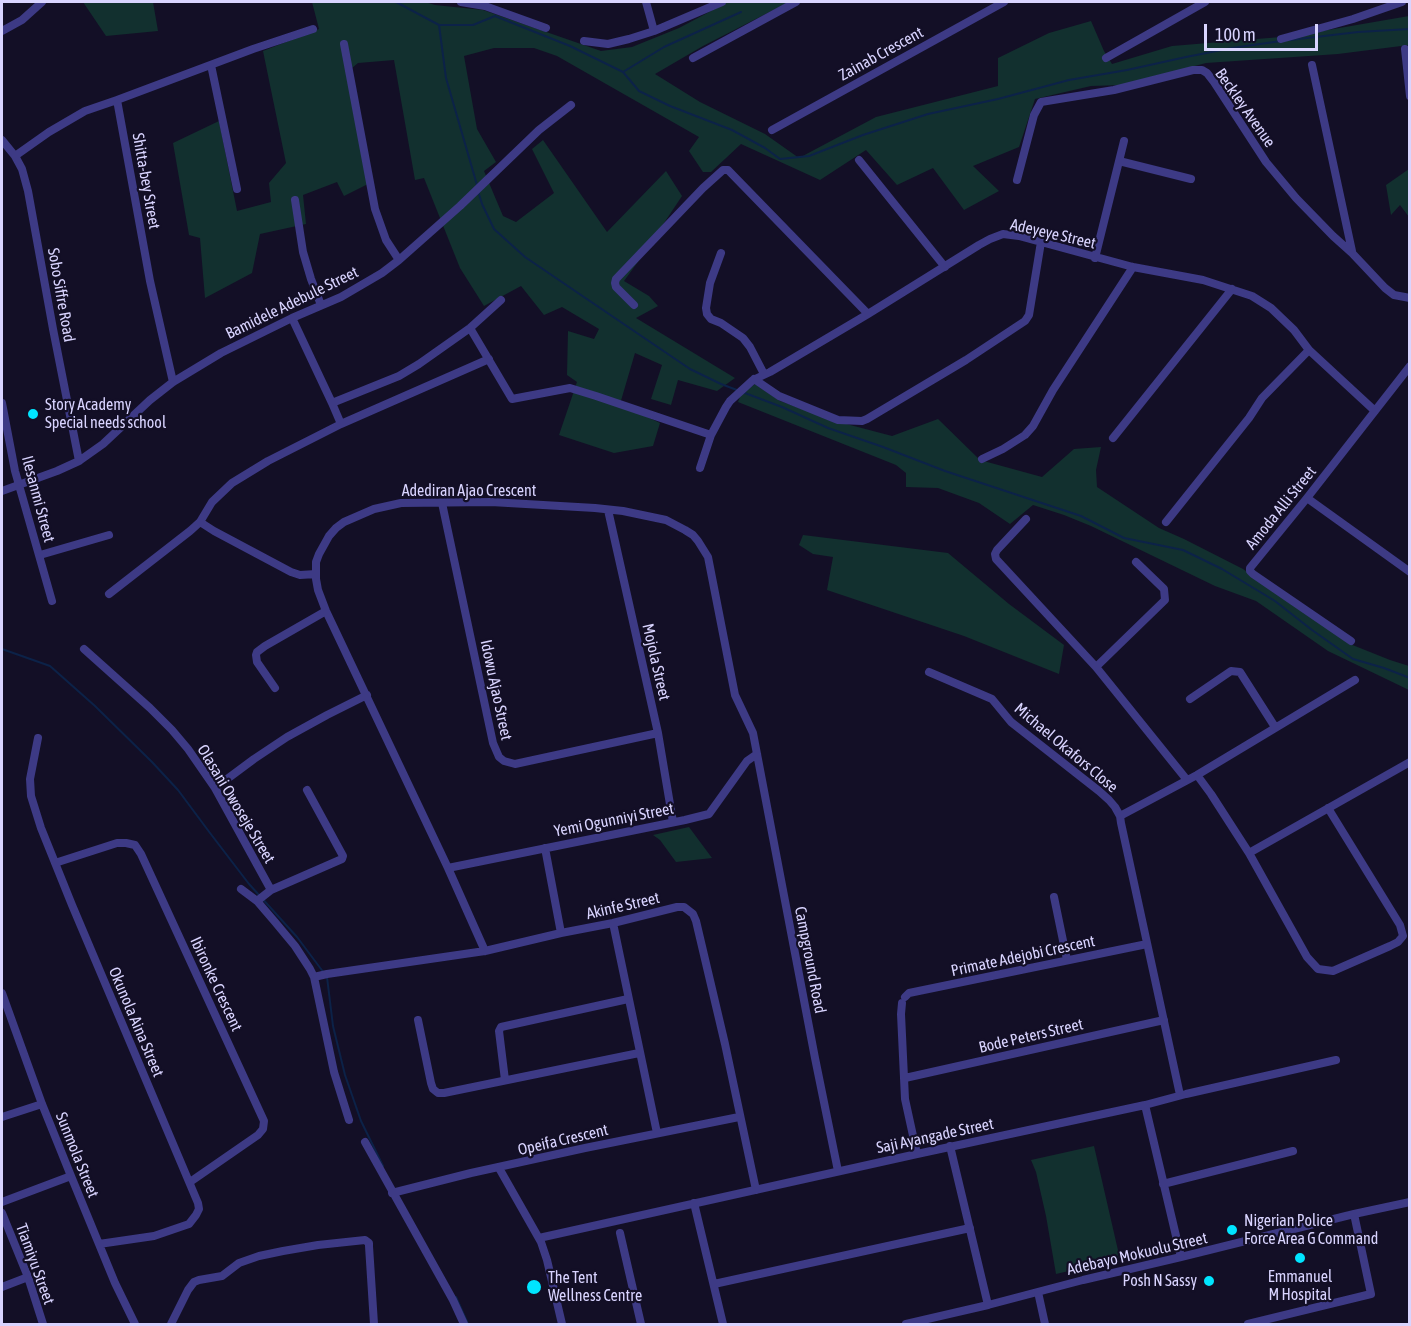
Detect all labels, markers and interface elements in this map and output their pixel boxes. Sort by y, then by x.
scale bar [1207,12,1321,50]
street label: Zainab Crescent [835,23,927,85]
text: 100 m [1215,24,1256,45]
street label: Beckley Avenue [1211,65,1279,151]
street label: Shitta-bey Street [128,131,164,231]
street label: Adeyeye Street [1008,215,1098,253]
street label: Sobo Siffre Road [43,246,79,344]
street label: Bamidele Adebule Street [223,263,361,343]
place label: Story Academy Special needs school [45,395,166,433]
marker: Story Academy Special needs school [26,407,40,421]
street label: Ilesanmi Street [17,454,59,544]
street label: Amoda Alli Street [1242,463,1320,553]
street label: Adediran Ajao Crescent [402,481,536,501]
street label: Mojola Street [638,622,674,702]
street label: Idowu Ajao Street [476,638,516,742]
street label: Michael Okafors Close [1010,699,1122,797]
street label: Olasani Owoseje Street [193,741,279,867]
street label: Yemi Ogunniyi Street [553,799,675,841]
street label: Akinfe Street [584,888,662,924]
street label: Campground Road [790,905,830,1015]
street label: Primate Adejobi Crescent [949,931,1097,981]
street label: Ibironke Crescent [186,934,246,1034]
street label: Okunola Aina Street [104,964,168,1080]
street label: Bode Peters Street [977,1015,1085,1057]
street label: Sunmola Street [51,1110,103,1200]
street label: Saji Ayangade Street [875,1114,995,1158]
street label: Opeifa Crescent [516,1120,610,1160]
place label: Nigerian Police Force Area G Command [1244,1211,1378,1249]
street label: Tiamiyu Street [12,1221,58,1307]
marker: Nigerian Police Force Area G Command [1225,1223,1239,1237]
street label: Adebayo Mokuolu Street [1065,1228,1209,1280]
marker: Emmanuel M Hospital [1293,1251,1307,1265]
place label: Emmanuel M Hospital [1268,1267,1332,1305]
place label: The Tent Wellness Centre [548,1268,642,1306]
place label: Posh N Sassy [1123,1271,1197,1291]
marker: Posh N Sassy [1202,1274,1216,1288]
marker: The Tent Wellness Centre [525,1278,543,1296]

